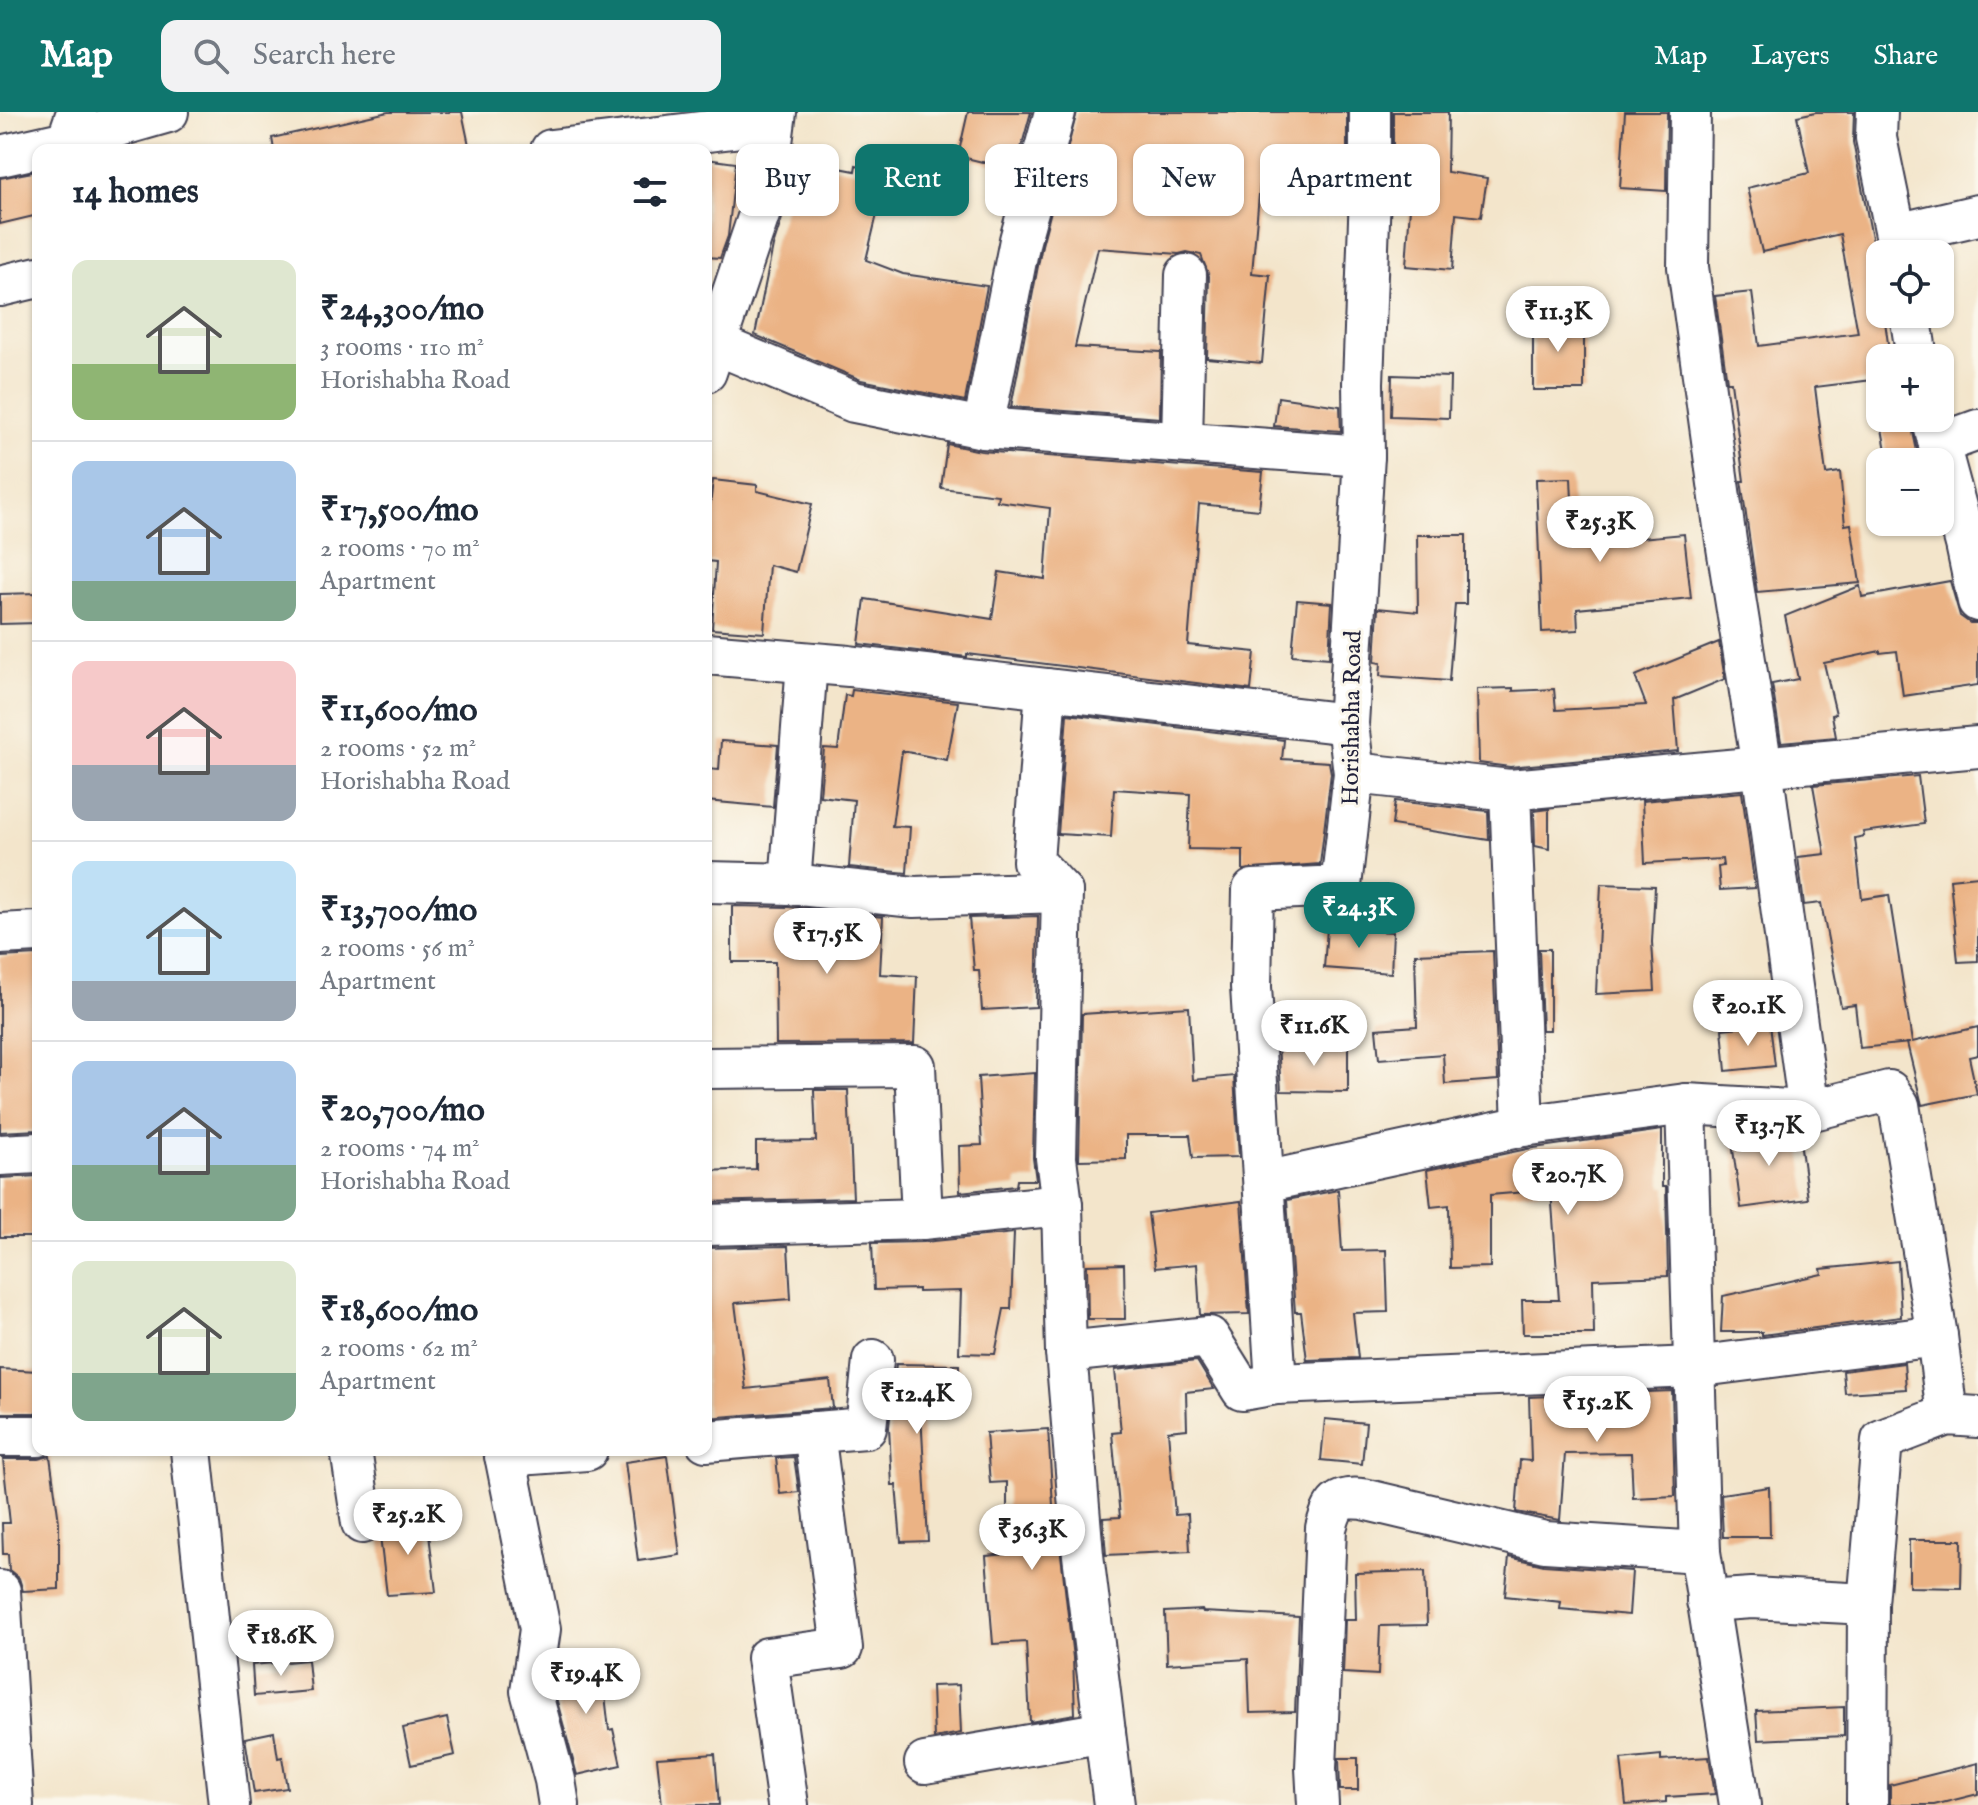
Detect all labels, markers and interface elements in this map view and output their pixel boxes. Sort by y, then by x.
search box [161,20,721,92]
text: Map [40,32,113,80]
icon: search [189,34,233,78]
text: Search here [253,37,396,75]
text: Map [1654,39,1707,74]
text: Layers [1751,39,1830,74]
text: Share [1874,39,1938,74]
chip: Buy [736,144,839,216]
chip: Rent [855,144,969,216]
chip: Filters [985,144,1117,216]
chip: New [1133,144,1244,216]
chip: Apartment [1260,144,1440,216]
icon: filters [628,170,672,214]
text: 14 homes [72,171,199,214]
map controls [1866,240,1954,536]
button: locate [1866,240,1954,328]
pin: ₹11.3K [1493,286,1623,354]
text: ₹24,300/mo [320,288,484,331]
icon: home [136,292,232,388]
text: ₹11.3K [1524,295,1592,328]
text: 3 rooms · 110 m² [320,331,484,364]
button: + [1866,344,1954,432]
text: Horishabha Road [320,364,510,397]
button: − [1866,448,1954,536]
text: ₹17,500/mo [320,489,479,532]
icon: home [136,493,232,589]
pin: ₹25.3K [1535,496,1665,564]
text: ₹25.3K [1565,505,1635,538]
text: 2 rooms · 70 m² [320,532,480,565]
text: Apartment [320,565,436,598]
street label: Horishabha Road [1335,630,1370,806]
text: ₹11,600/mo [320,689,478,732]
icon: home [136,693,232,789]
text: 2 rooms · 52 m² [320,732,476,765]
text: Horishabha Road [320,765,510,798]
pin: ₹24.3K [1294,882,1424,950]
text: ₹13,700/mo [320,889,477,932]
text: ₹24.3K [1322,891,1396,924]
icon: home [136,893,232,989]
pin: ₹17.5K [762,908,892,976]
text: ₹17.5K [792,917,862,950]
text: 2 rooms · 56 m² [320,932,475,965]
text: Apartment [320,965,436,998]
pin: ₹20.1K [1683,980,1813,1048]
text: ₹20.1K [1711,989,1785,1022]
pin: ₹11.6K [1249,1000,1379,1068]
text: ₹11.6K [1279,1009,1349,1042]
text: ₹20,700/mo [320,1089,485,1132]
icon: home [136,1093,232,1189]
pin: ₹13.7K [1704,1100,1834,1168]
text: ₹13.7K [1734,1109,1804,1142]
text: 2 rooms · 74 m² [320,1132,480,1165]
pin: ₹20.7K [1503,1149,1633,1217]
text: ₹20.7K [1530,1158,1606,1191]
text: Horishabha Road [320,1165,510,1198]
text: ₹18,600/mo [320,1289,478,1332]
icon: home [136,1293,232,1389]
text: 2 rooms · 62 m² [320,1332,478,1365]
text: Apartment [320,1365,436,1398]
pin: ₹12.4K [852,1368,982,1436]
pin: ₹15.2K [1532,1376,1662,1444]
text: ₹12.4K [880,1377,954,1410]
text: ₹15.2K [1562,1385,1632,1418]
pin: ₹25.2K [343,1489,473,1557]
text: ₹25.2K [372,1498,445,1531]
pin: ₹36.3K [967,1504,1097,1572]
text: ₹36.3K [997,1513,1067,1546]
pin: ₹18.6K [216,1610,346,1678]
text: ₹18.6K [246,1619,316,1652]
pin: ₹19.4K [521,1648,651,1716]
text: ₹19.4K [549,1657,623,1690]

